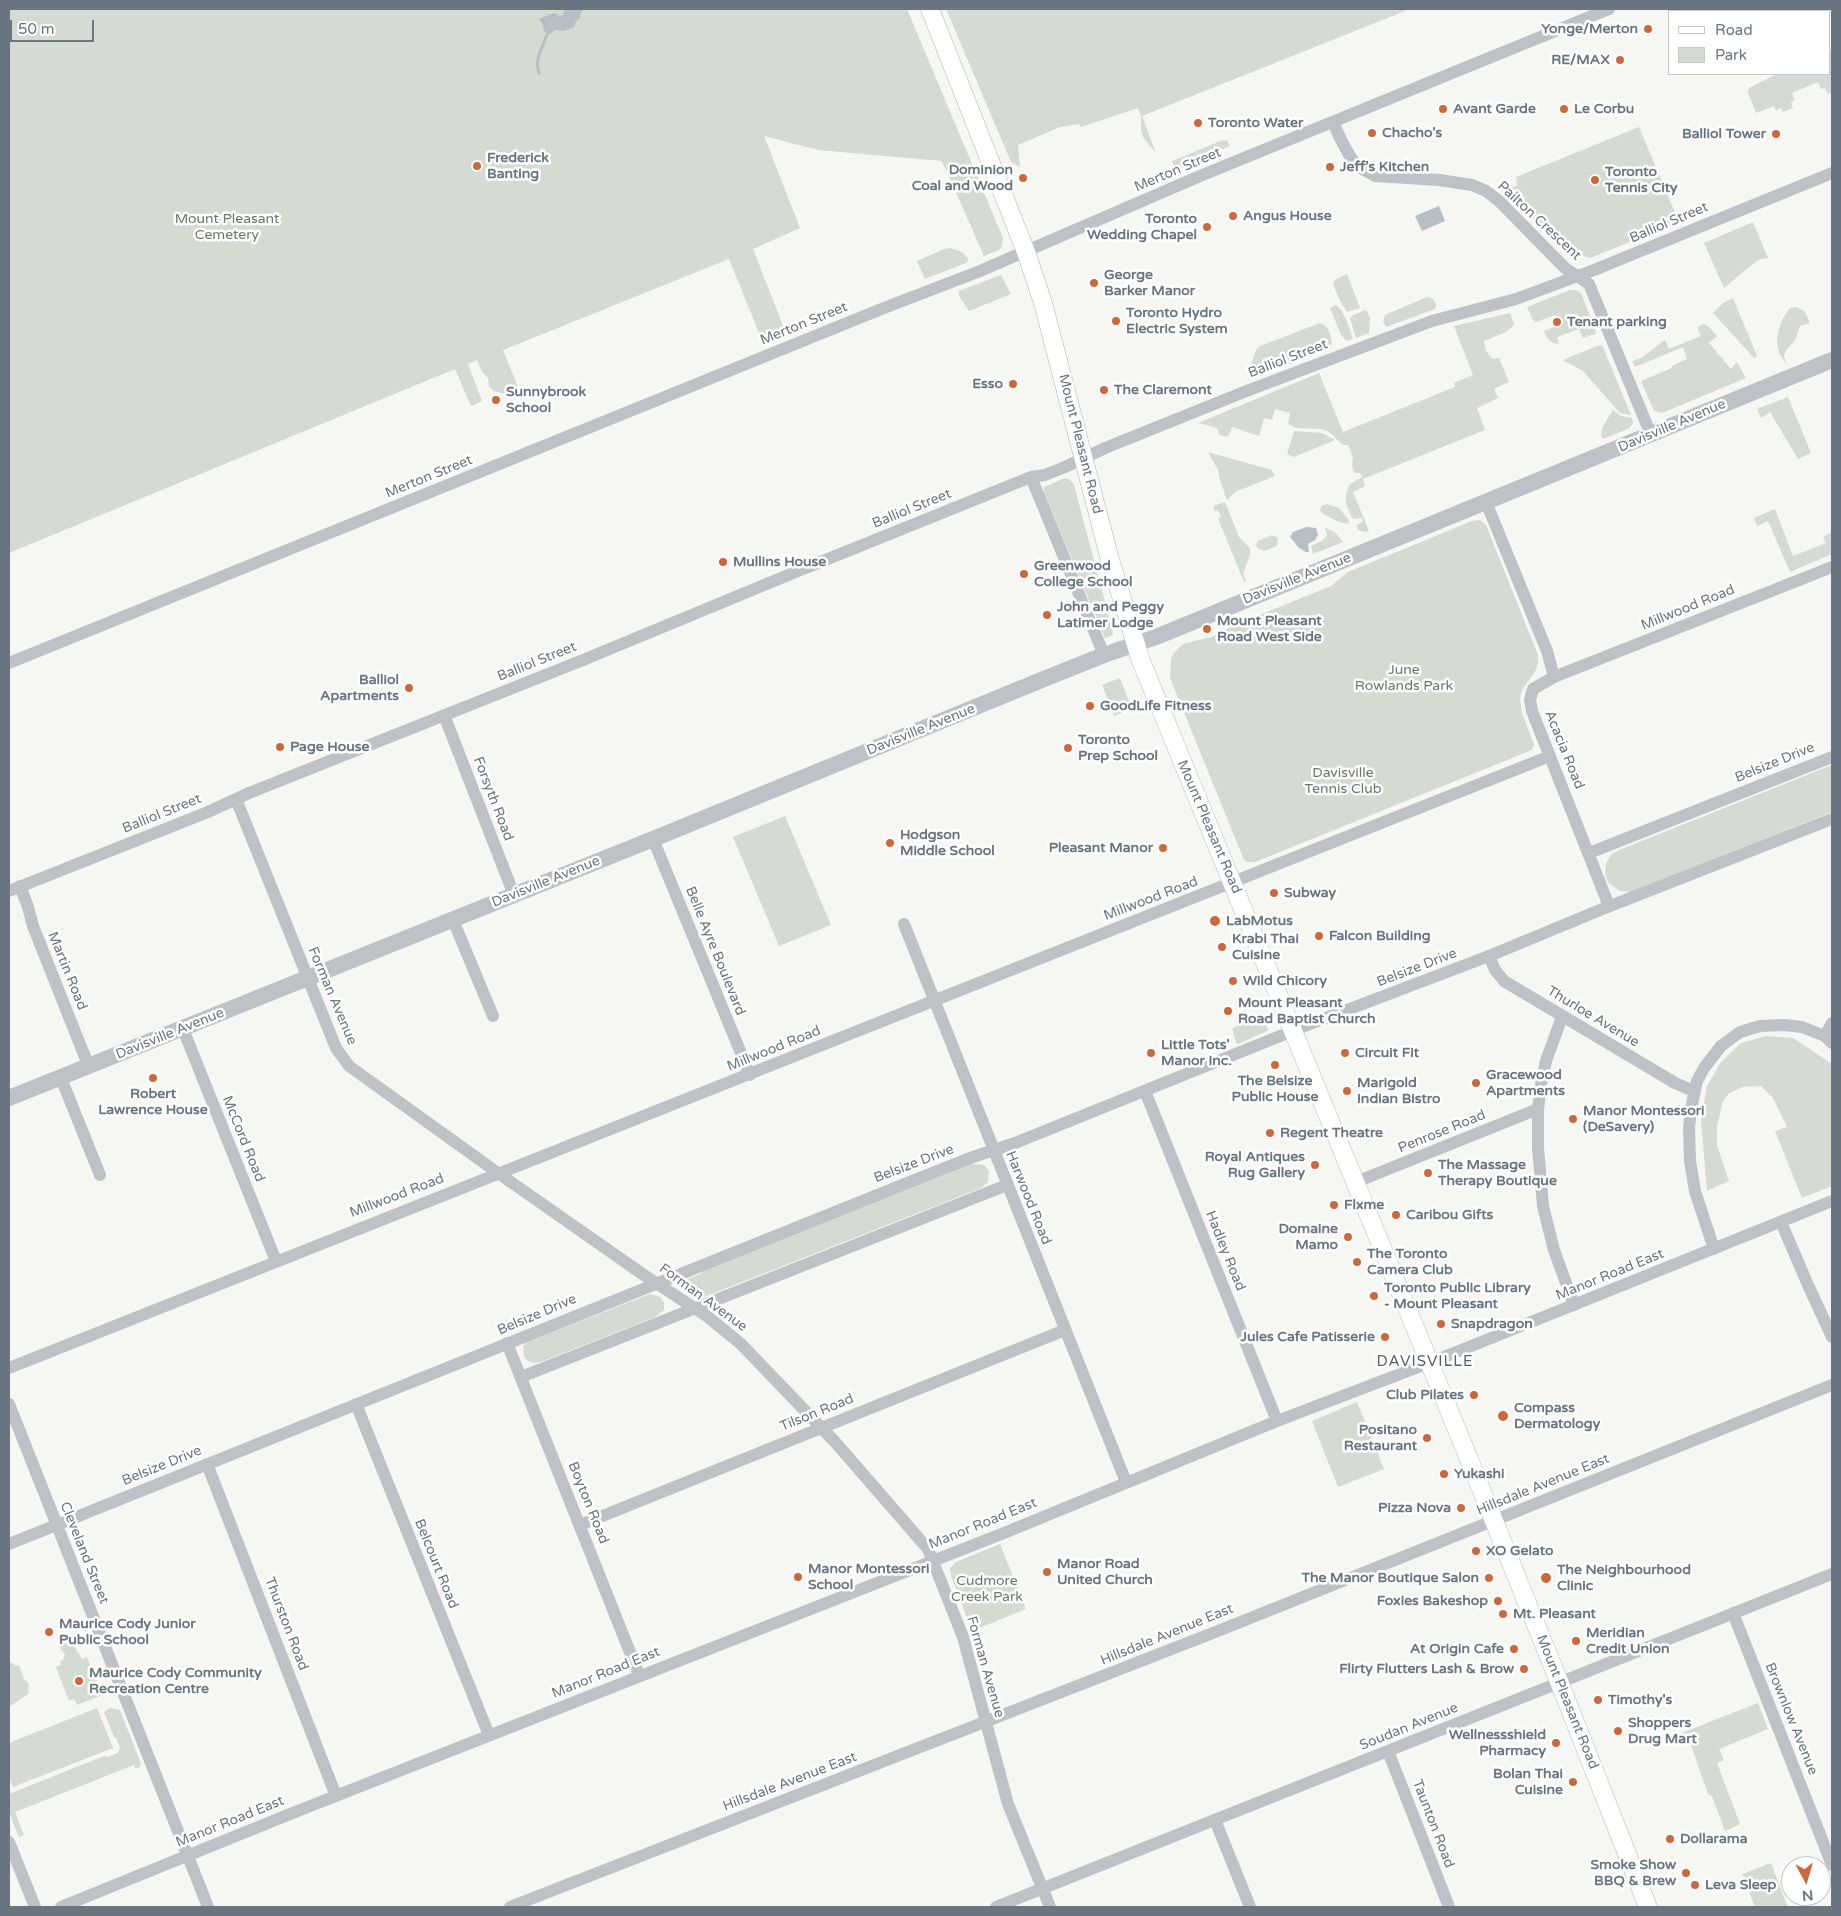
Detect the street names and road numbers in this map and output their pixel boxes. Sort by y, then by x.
street label: Merton Street [1132,144,1224,196]
street label: Pailton Crescent [1494,178,1584,264]
street label: Balliol Street [1627,199,1711,247]
street label: Merton Street [758,299,850,349]
street label: Balliol Street [1246,336,1330,382]
street label: Mount Pleasant Road [1055,372,1105,516]
street label: Davisville Avenue [1616,396,1728,456]
street label: Merton Street [383,452,475,502]
street label: Balliol Street [870,486,954,532]
street label: Davisville Avenue [1240,550,1354,608]
street label: Millwood Road [1639,582,1737,634]
street label: Balliol Street [495,639,579,685]
street label: Davisville Avenue [864,701,978,759]
street label: Acacia Road [1541,708,1587,792]
street label: Belsize Drive [1733,739,1817,787]
street label: Forsyth Road [469,754,517,844]
street label: Mount Pleasant Road [1173,758,1245,896]
street label: Balliol Street [120,791,204,837]
street label: Davisville Avenue [489,853,603,911]
street label: Millwood Road [1102,873,1200,925]
street label: Belle Ayre Boulevard [681,884,749,1018]
street label: Martin Road [44,929,90,1013]
street label: Forman Avenue [304,944,360,1048]
street label: Belsize Drive [1375,945,1459,991]
street label: Thurloe Avenue [1544,983,1642,1051]
street label: Davisville Avenue [113,1005,227,1063]
street label: Millwood Road [725,1023,823,1075]
street label: McCord Road [218,1093,268,1185]
street label: Penrose Road [1396,1107,1488,1157]
street label: Belsize Drive [872,1141,956,1187]
street label: Harwood Road [1002,1149,1054,1247]
street label: Millwood Road [348,1170,446,1222]
street label: Hadley Road [1201,1208,1249,1294]
street label: Manor Road East [1554,1246,1666,1304]
street label: Forman Avenue [656,1260,750,1336]
street label: Belsize Drive [495,1291,579,1339]
street label: Tilson Road [778,1391,856,1435]
street label: Belsize Drive [120,1442,204,1490]
street label: Hillsdale Avenue East [1474,1451,1612,1519]
street label: Boyton Road [564,1460,612,1546]
street label: Manor Road East [927,1495,1039,1553]
street label: Cleveland Street [56,1499,112,1607]
street label: Belcourt Road [410,1517,462,1611]
street label: Thurston Road [260,1575,312,1673]
street label: Hillsdale Avenue East [1098,1601,1236,1669]
street label: Forman Avenue [962,1614,1008,1720]
street label: Mount Pleasant Road [1532,1632,1602,1772]
street label: Manor Road East [550,1644,662,1702]
street label: Brownlow Avenue [1761,1660,1821,1778]
street label: Soudan Avenue [1357,1700,1461,1754]
street label: Hillsdale Avenue East [721,1749,859,1815]
street label: Taunton Road [1408,1777,1458,1871]
street label: Manor Road East [174,1793,286,1851]

